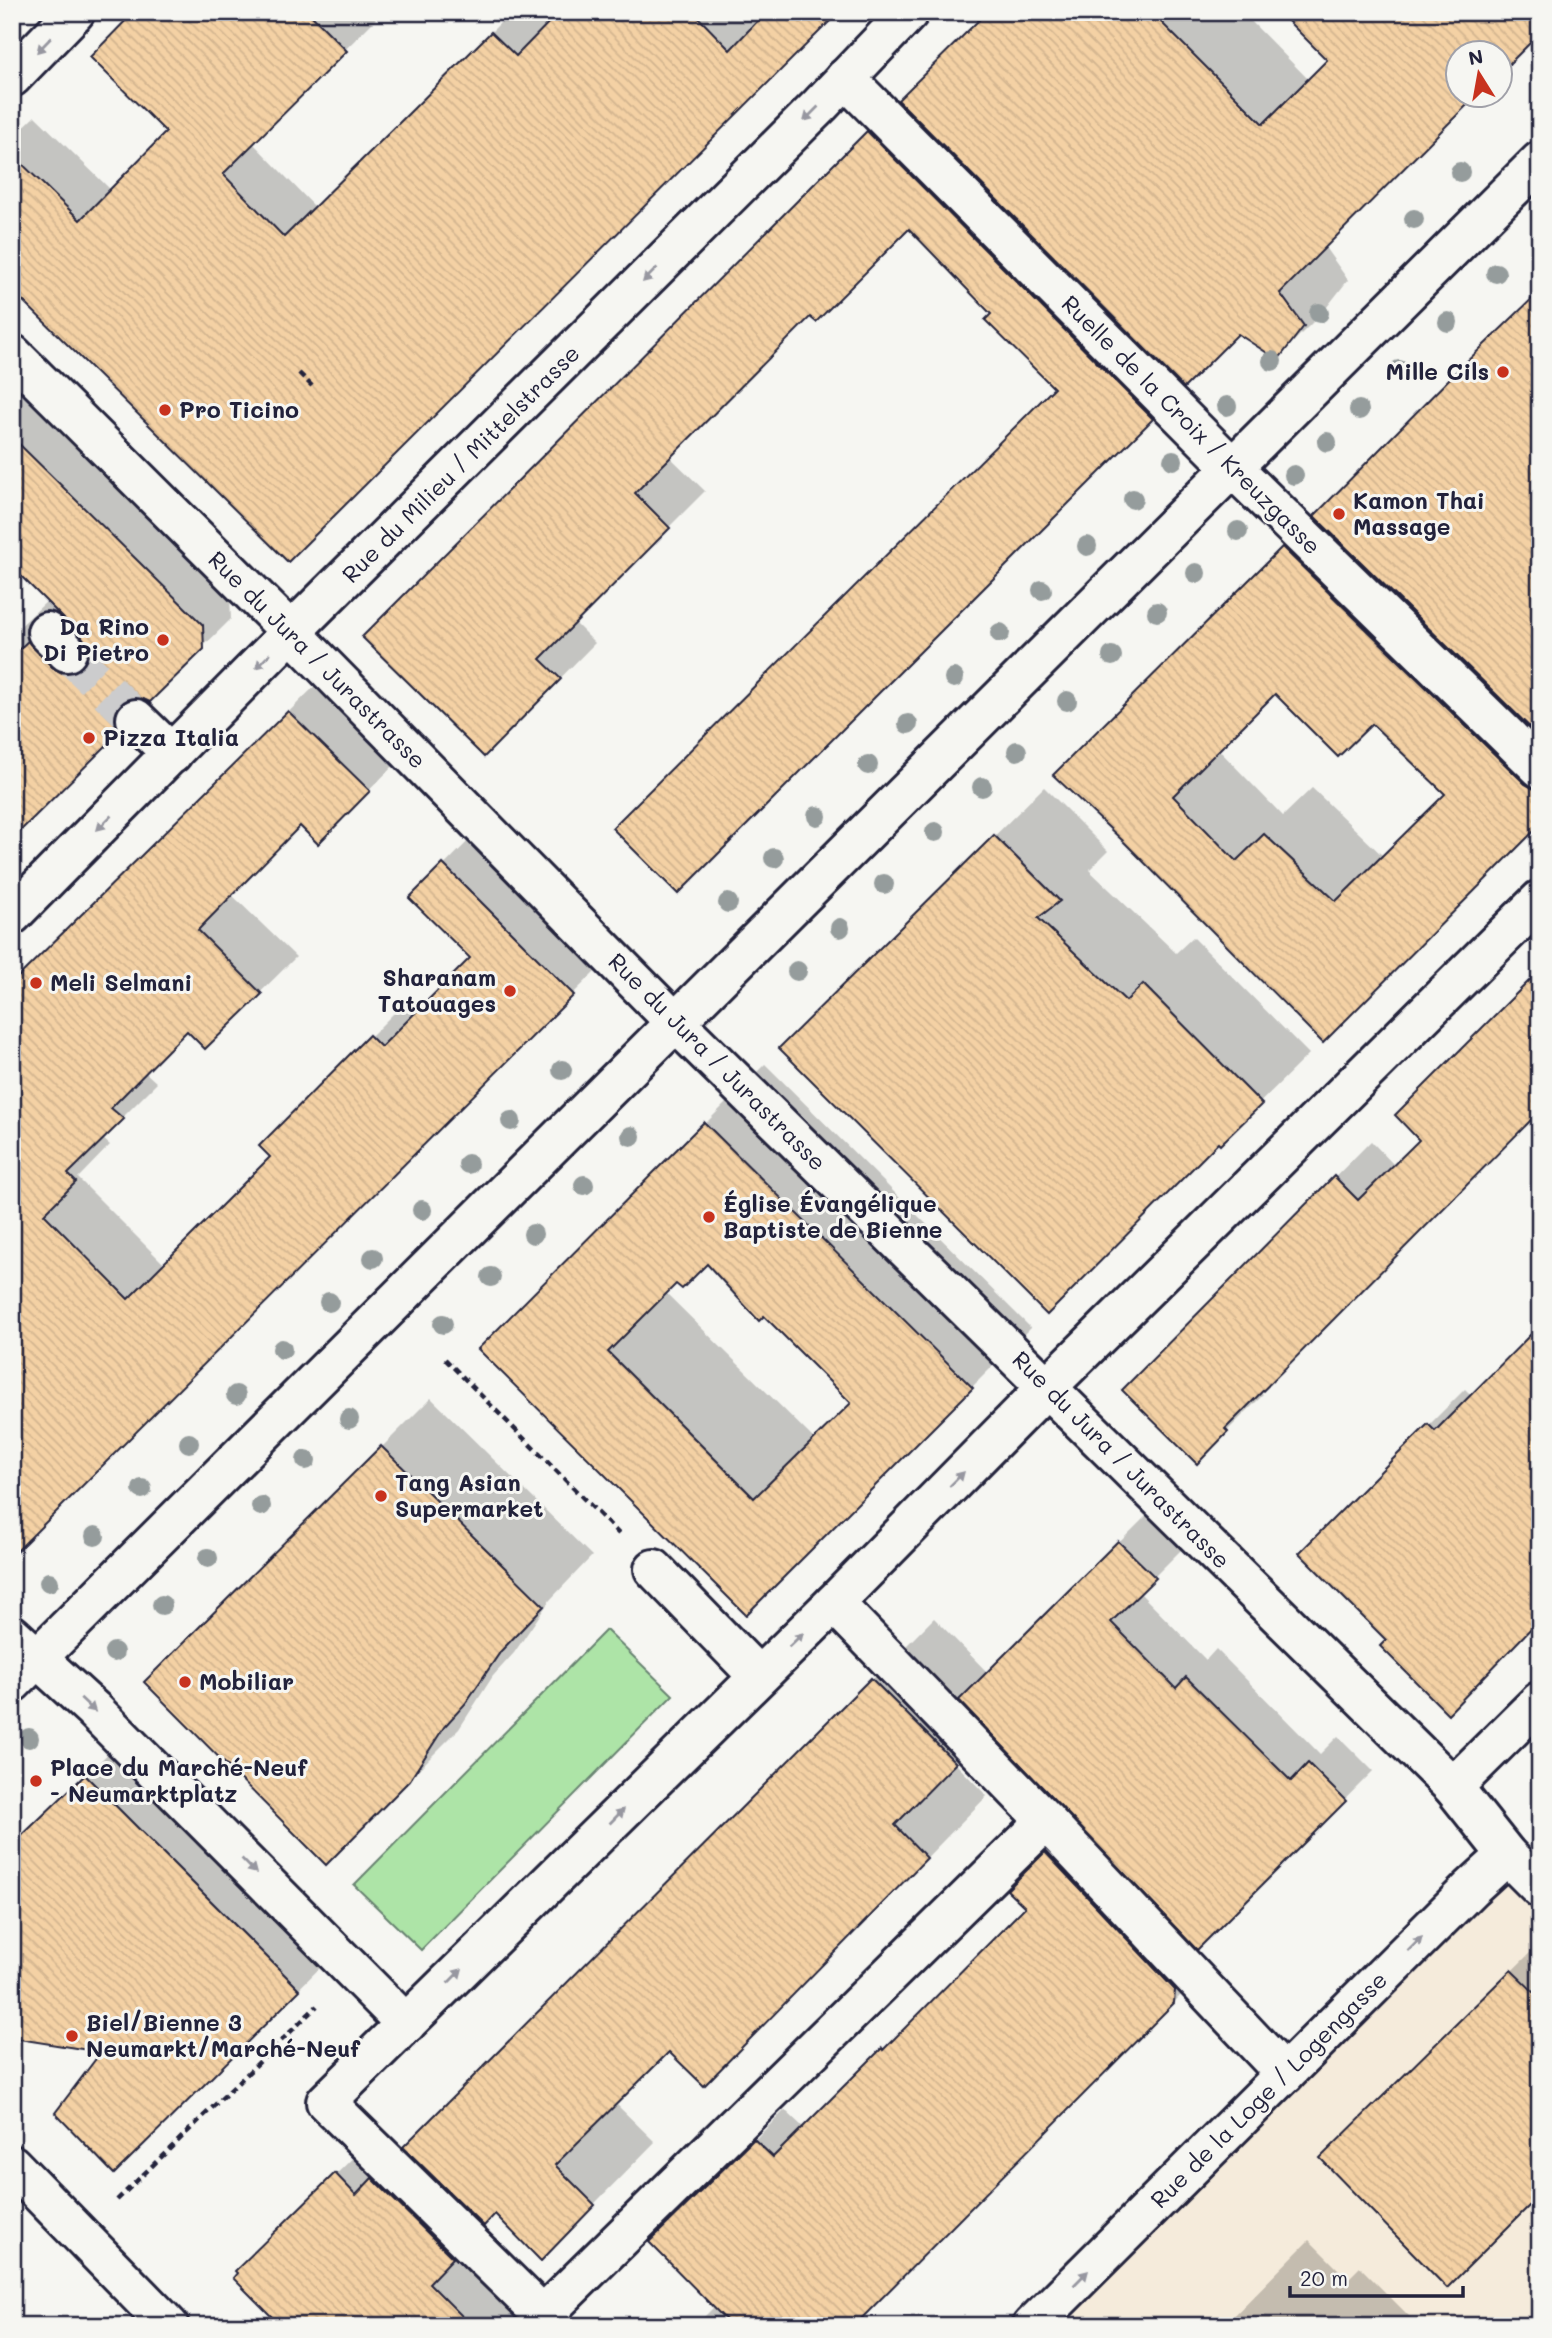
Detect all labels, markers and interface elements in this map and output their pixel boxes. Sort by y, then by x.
one-way arrow [36,36,52,53]
north arrow [1444,38,1514,108]
text: N [1466,43,1485,70]
one-way arrow [802,106,819,123]
one-way arrow [642,266,658,283]
street label: Ruelle de la Croix / Kreuzgasse [1056,288,1328,560]
street label: Rue du Milieu / Mittelstrasse [335,338,586,589]
place label: Mille Cils [1386,356,1489,386]
marker: Mille Cils [1495,364,1511,380]
place label: Pro Ticino [179,394,299,424]
marker: Pro Ticino [157,402,173,418]
place label: Kamon Thai Massage [1353,485,1485,541]
marker: Kamon Thai Massage [1331,506,1347,522]
street label: Rue du Jura / Jurastrasse [202,544,433,775]
place label: Da Rino Di Pietro [43,611,149,667]
marker: Da Rino Di Pietro [155,632,171,648]
one-way arrow [255,652,272,668]
place label: Pizza Italia [103,722,239,752]
marker: Pizza Italia [81,730,97,746]
one-way arrow [96,814,112,831]
street label: Rue du Jura / Jurastrasse [602,946,833,1177]
place label: Sharanam Tatouages [378,962,496,1018]
place label: Meli Selmani [50,967,192,997]
marker: Meli Selmani [28,975,44,991]
marker: Sharanam Tatouages [502,983,518,999]
place label: Église Évangélique Baptiste de Bienne [723,1188,943,1244]
marker: Église Évangélique Baptiste de Bienne [701,1209,717,1225]
street label: Rue du Jura / Jurastrasse [1006,1344,1237,1575]
place label: Tang Asian Supermarket [395,1467,543,1523]
one-way arrow [949,1471,965,1488]
marker: Tang Asian Supermarket [373,1488,389,1504]
one-way arrow [787,1632,804,1648]
place label: Mobiliar [199,1666,294,1696]
marker: Mobiliar [177,1674,193,1690]
one-way arrow [79,1696,96,1712]
place label: Place du Marché-Neuf - Neumarktplatz [50,1752,308,1808]
marker: Place du Marché-Neuf - Neumarktplatz [28,1773,44,1789]
one-way arrow [608,1808,625,1825]
one-way arrow [240,1857,257,1874]
one-way arrow [1406,1936,1423,1952]
street label: Rue de la Loge / Logengasse [1143,1964,1393,2214]
one-way arrow [446,1969,463,1985]
place label: Biel/Bienne 3 Neumarkt/Marché-Neuf [86,2007,361,2063]
marker: Biel/Bienne 3 Neumarkt/Marché-Neuf [64,2028,80,2044]
scale bar [1290,2254,1463,2298]
text: 20 m [1300,2264,1348,2291]
one-way arrow [1072,2269,1089,2286]

